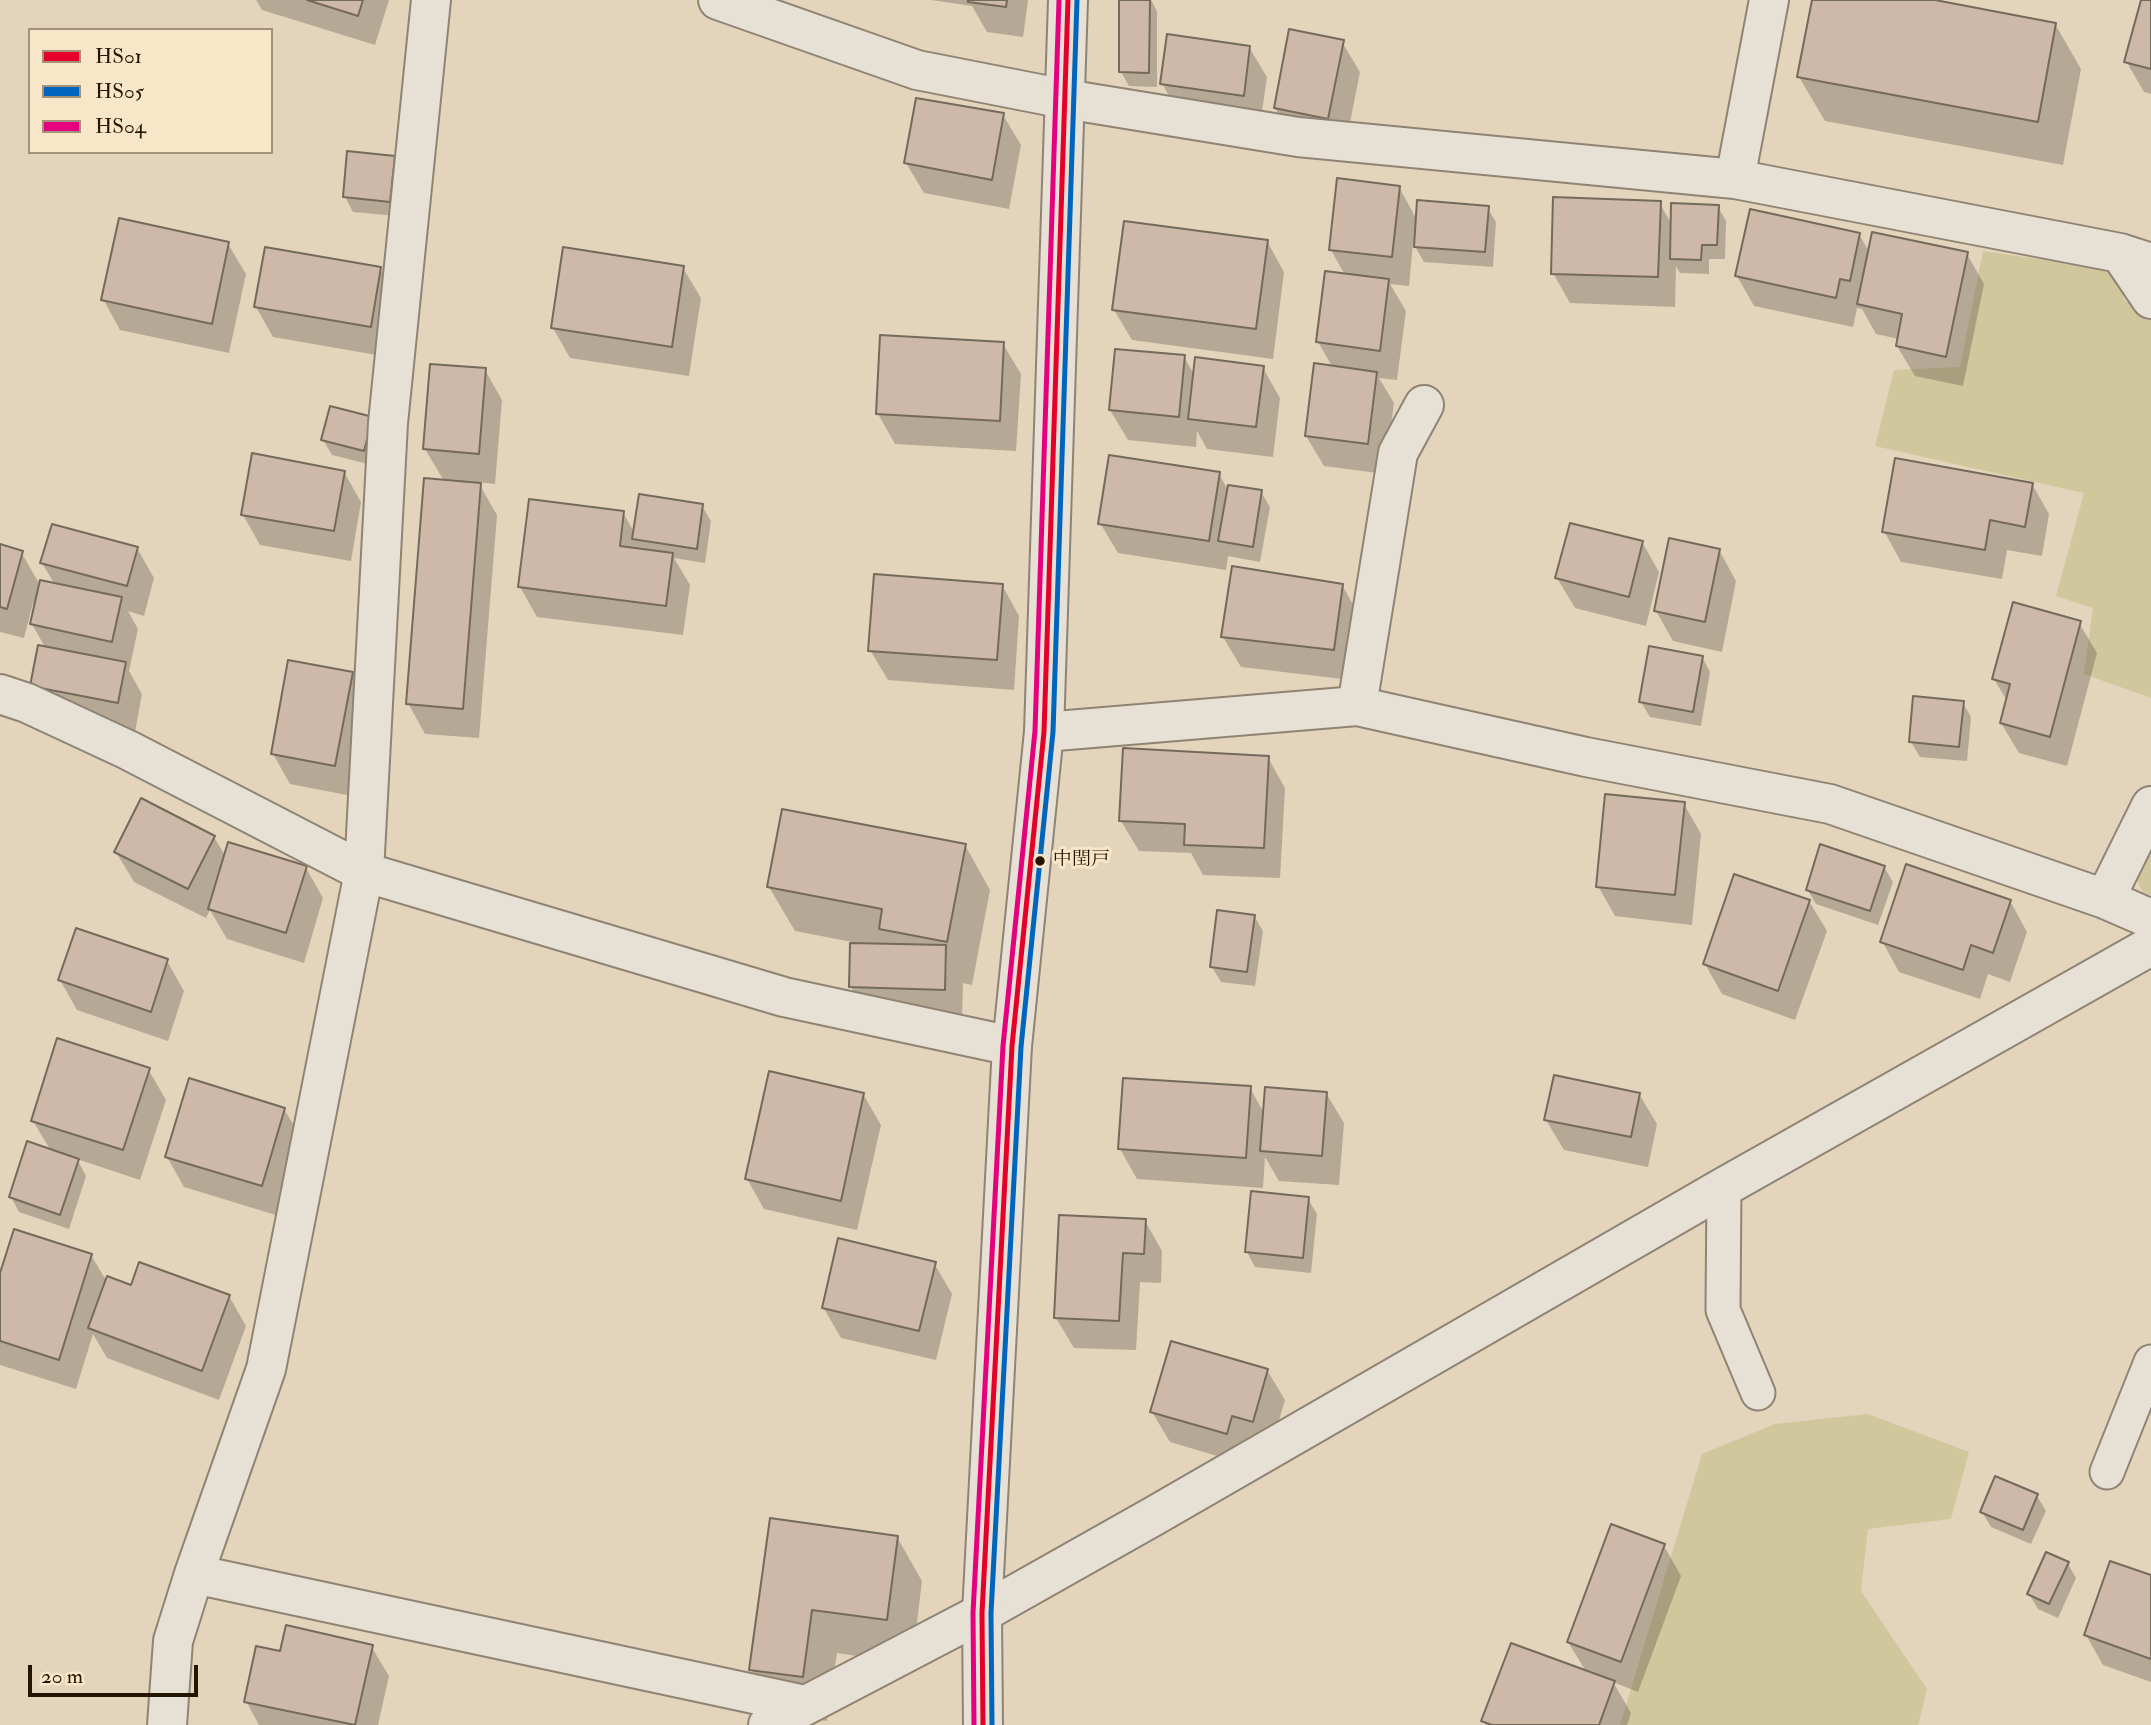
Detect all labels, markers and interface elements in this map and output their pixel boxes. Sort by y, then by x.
legend [28,28,273,154]
text: HS01 [95,43,142,70]
text: HS05 [95,78,144,105]
text: HS04 [95,113,146,140]
place label: 中閏戸 [1053,850,1110,872]
marker: 中閏戸 [1033,854,1047,868]
scale bar [32,1652,201,1696]
text: 20 m [41,1663,83,1690]

